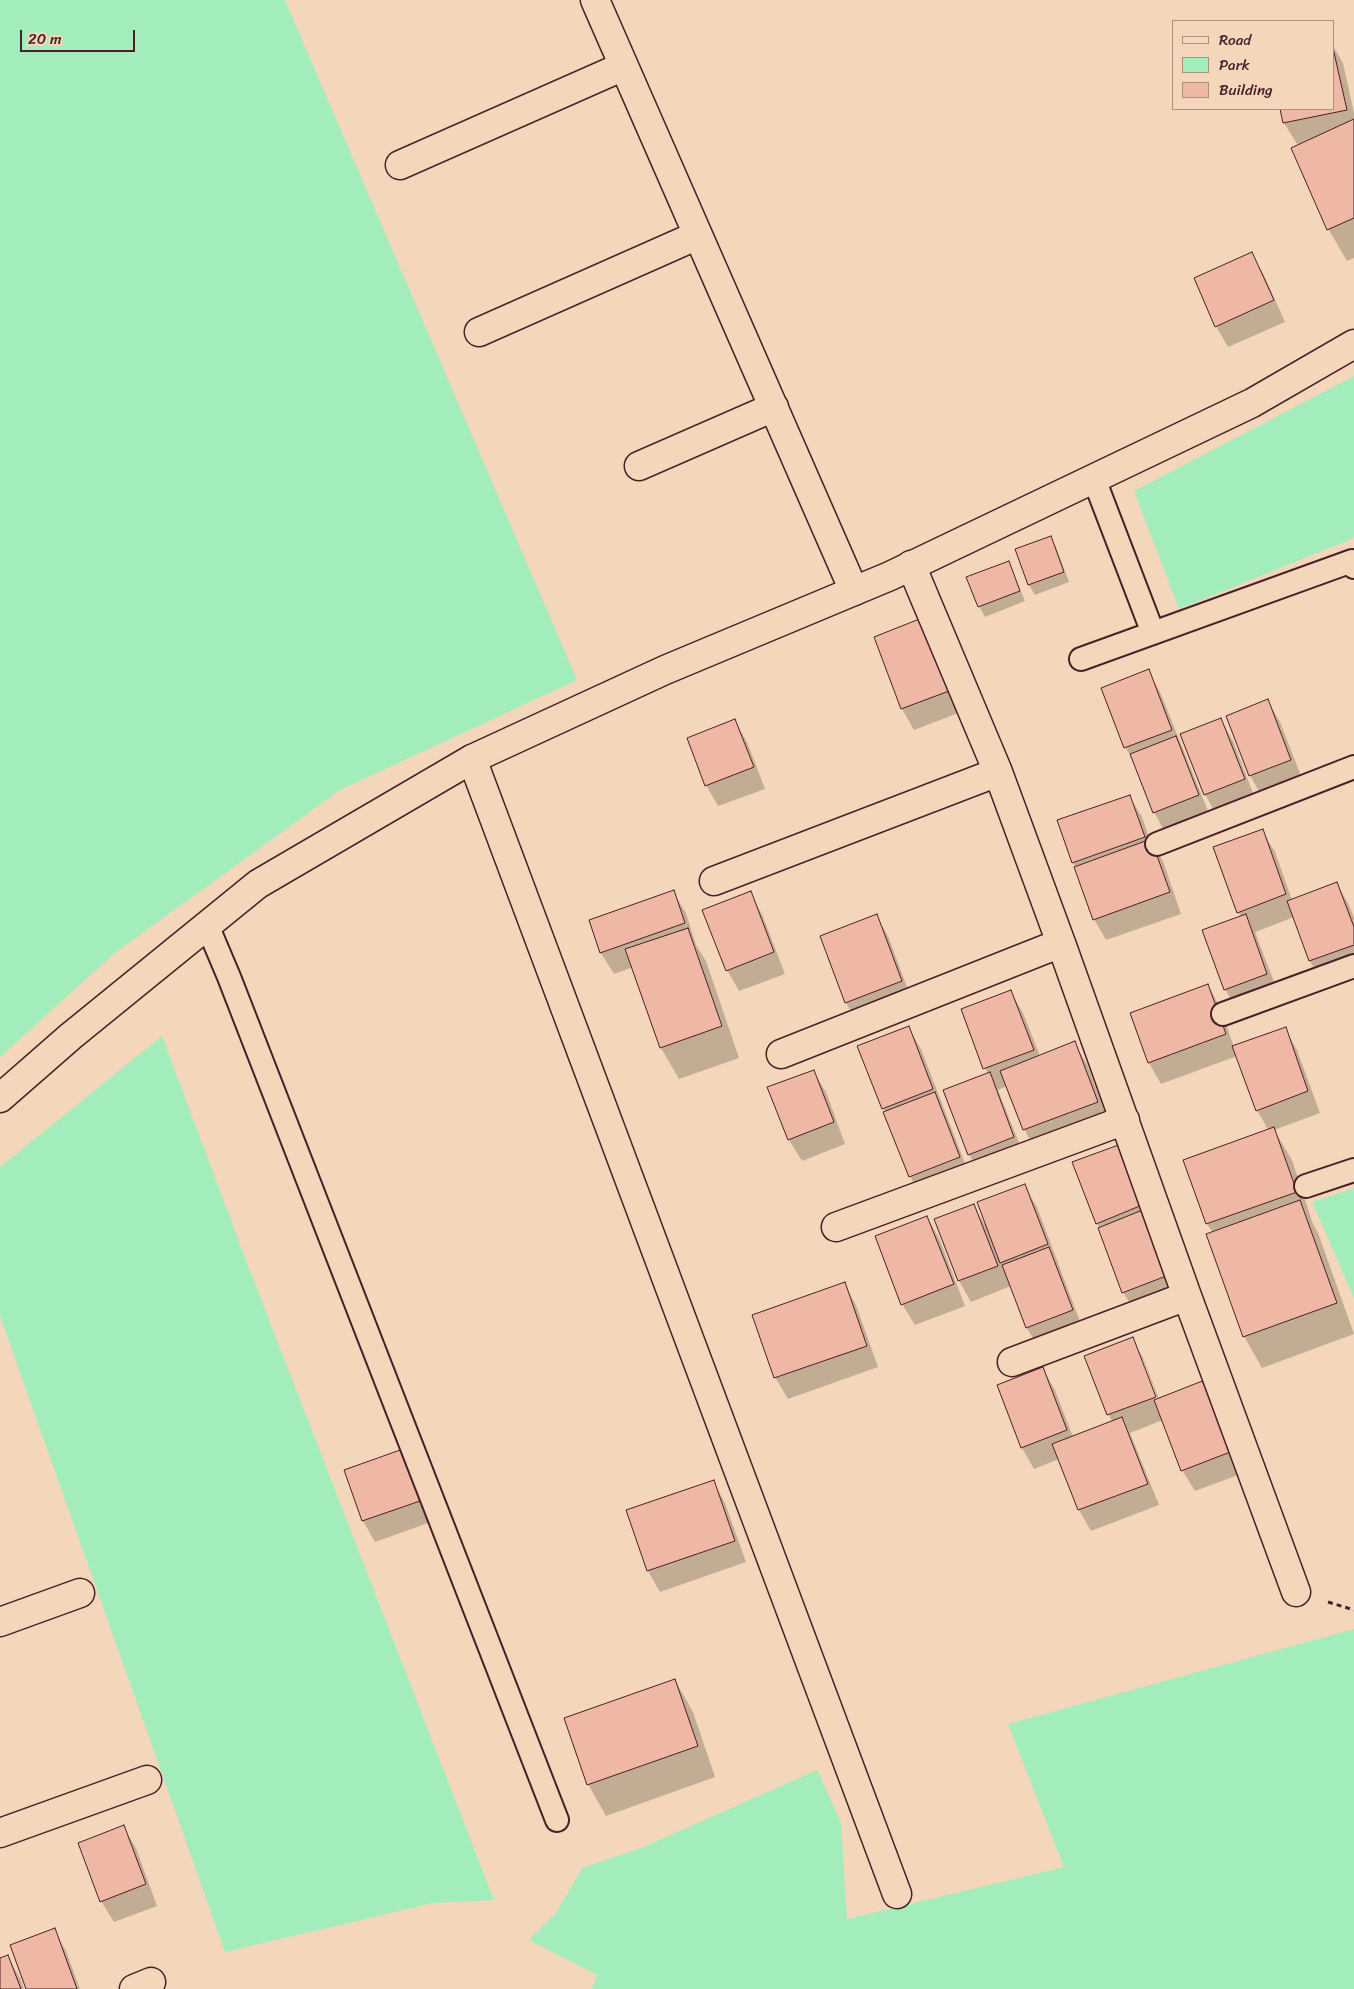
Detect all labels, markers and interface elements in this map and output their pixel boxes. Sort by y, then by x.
scale bar [22,20,138,52]
legend [1172,20,1334,110]
text: 20 m [28,26,62,52]
text: Road [1219,27,1251,53]
text: Park [1219,52,1250,78]
text: Building [1219,77,1273,103]

